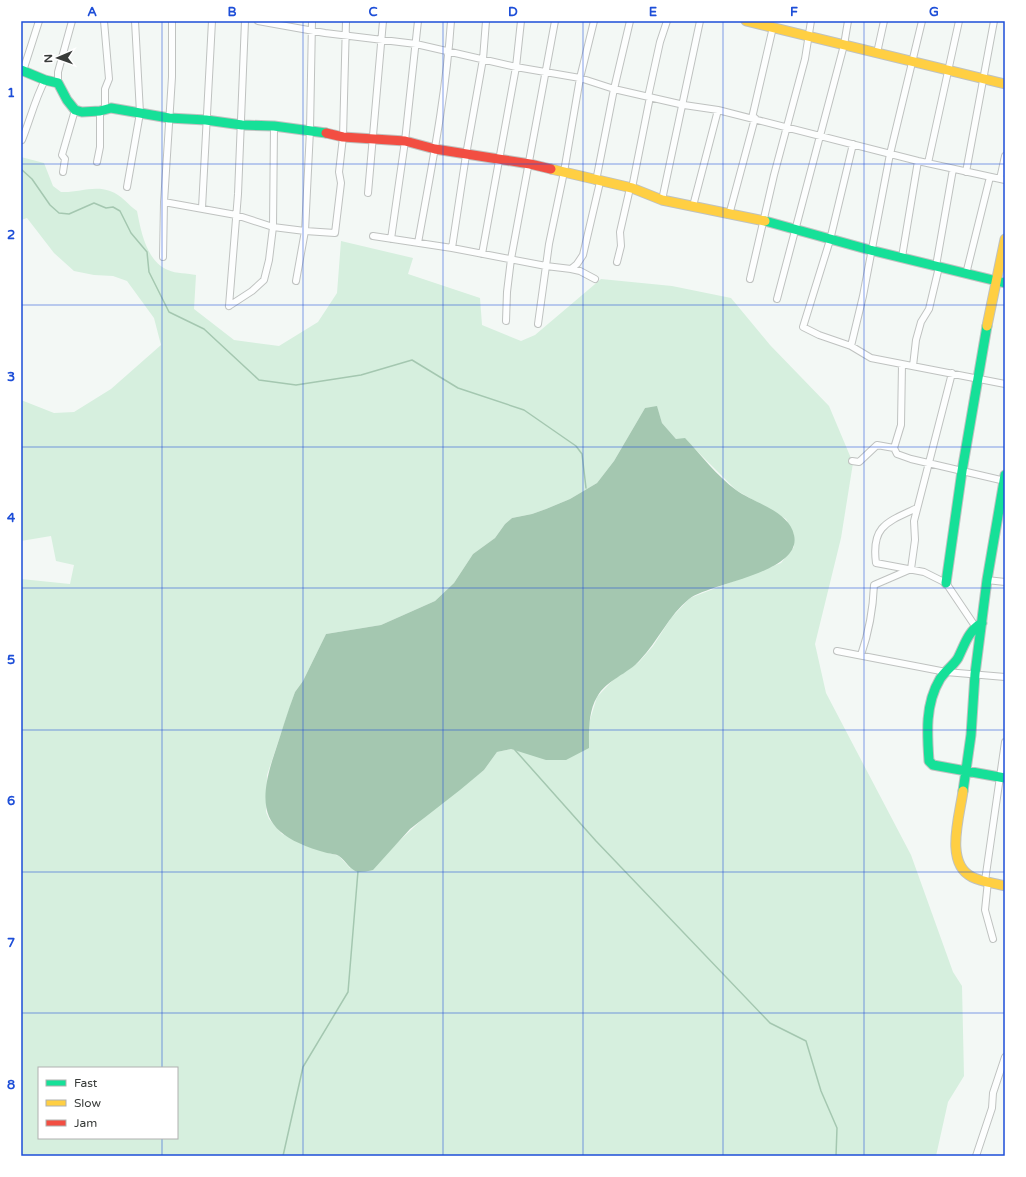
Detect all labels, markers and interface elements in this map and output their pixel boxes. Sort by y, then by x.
text: A [87,4,97,20]
text: B [227,4,237,20]
text: C [368,4,378,20]
text: D [508,4,518,20]
text: E [649,4,657,20]
text: F [790,4,798,20]
text: G [929,4,939,20]
north arrow [38,38,78,78]
text: N [42,54,55,63]
text: 1 [7,85,15,101]
text: 2 [7,227,15,243]
text: 3 [7,369,15,385]
text: 4 [7,510,16,526]
text: 5 [7,652,15,668]
text: 6 [7,793,15,809]
text: 7 [7,935,15,951]
legend [38,1067,178,1139]
text: Fast [74,1076,98,1090]
text: 8 [7,1077,15,1093]
text: Slow [74,1096,101,1110]
text: Jam [74,1116,97,1130]

